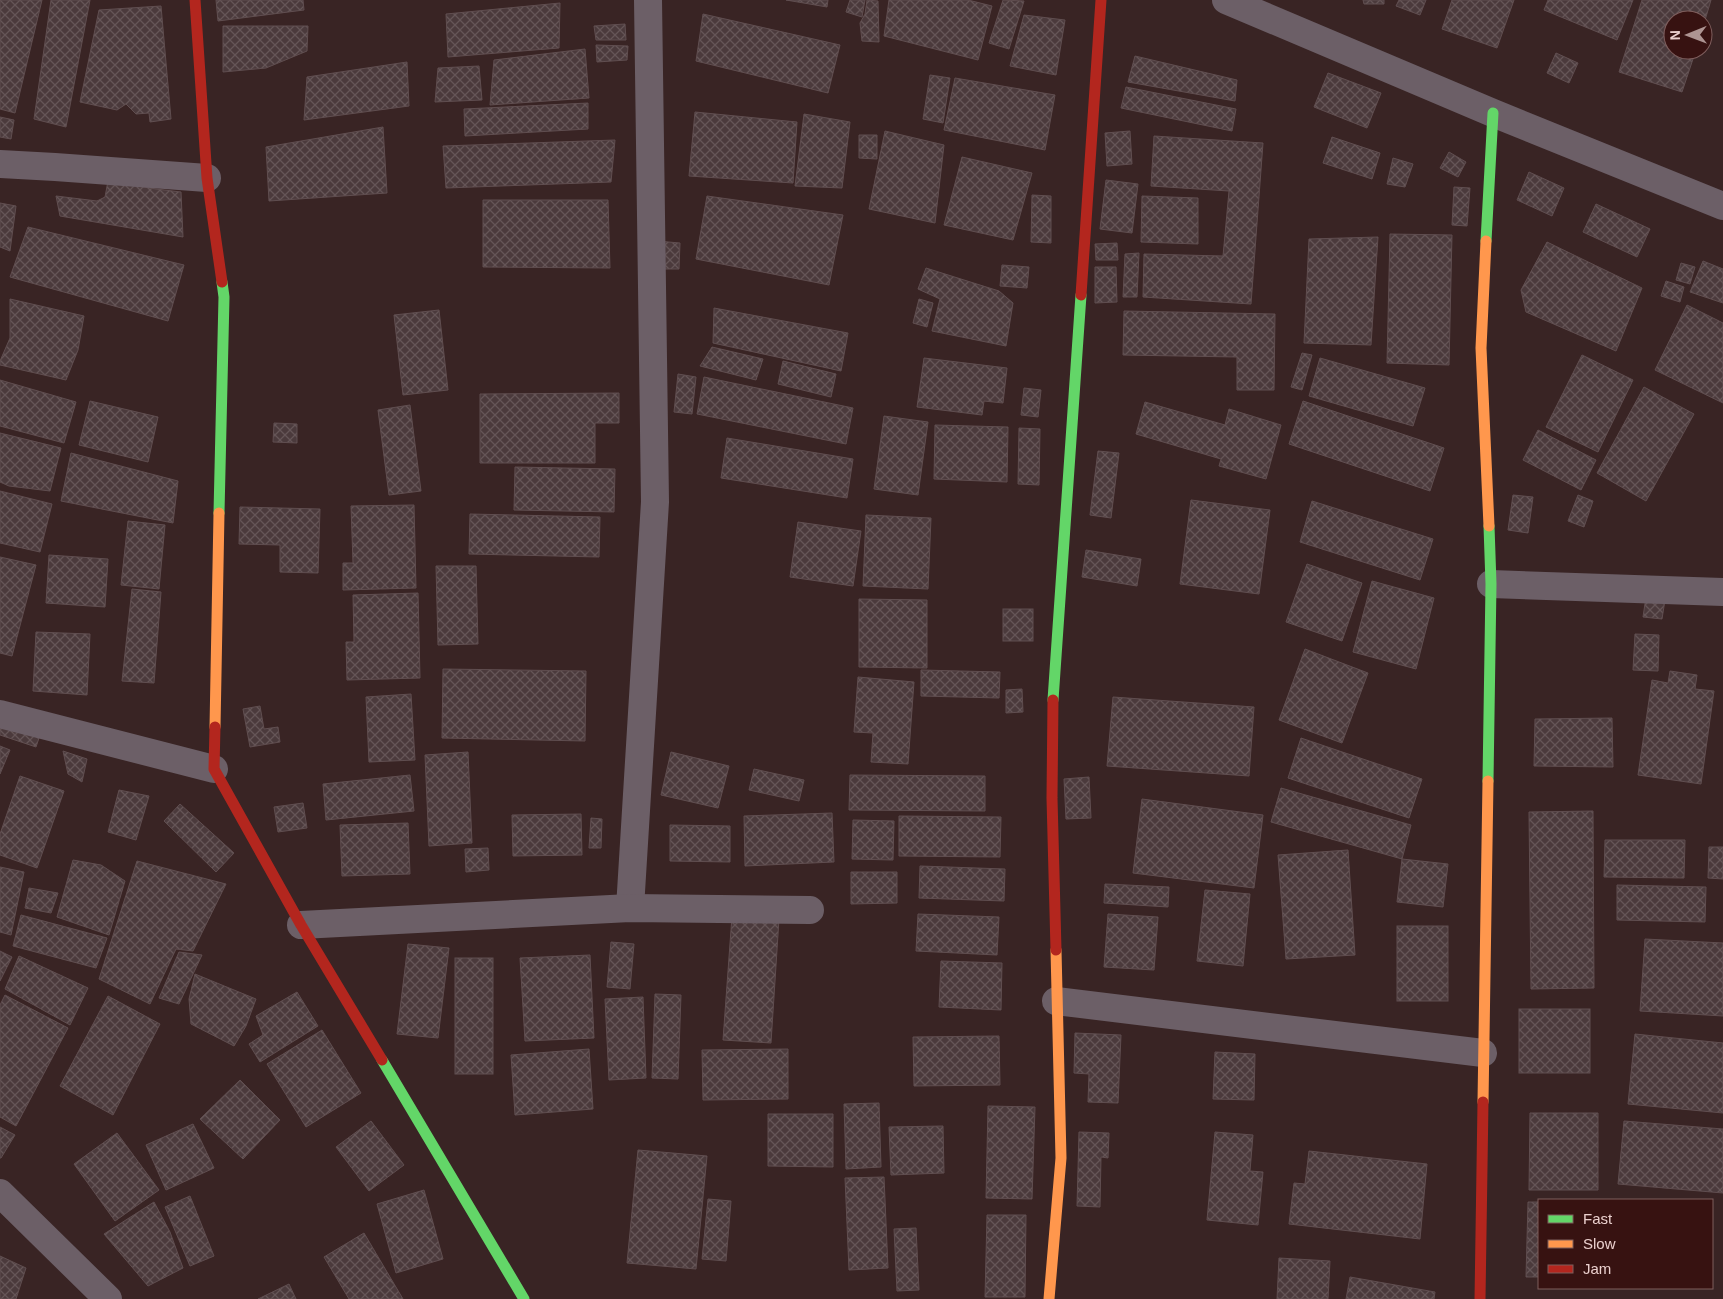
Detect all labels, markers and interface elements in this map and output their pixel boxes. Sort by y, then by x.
north arrow [1663,10,1713,60]
text: N [1667,30,1683,40]
legend [1538,1199,1713,1289]
text: Fast [1583,1210,1613,1227]
text: Slow [1583,1235,1616,1252]
text: Jam [1583,1260,1611,1277]

